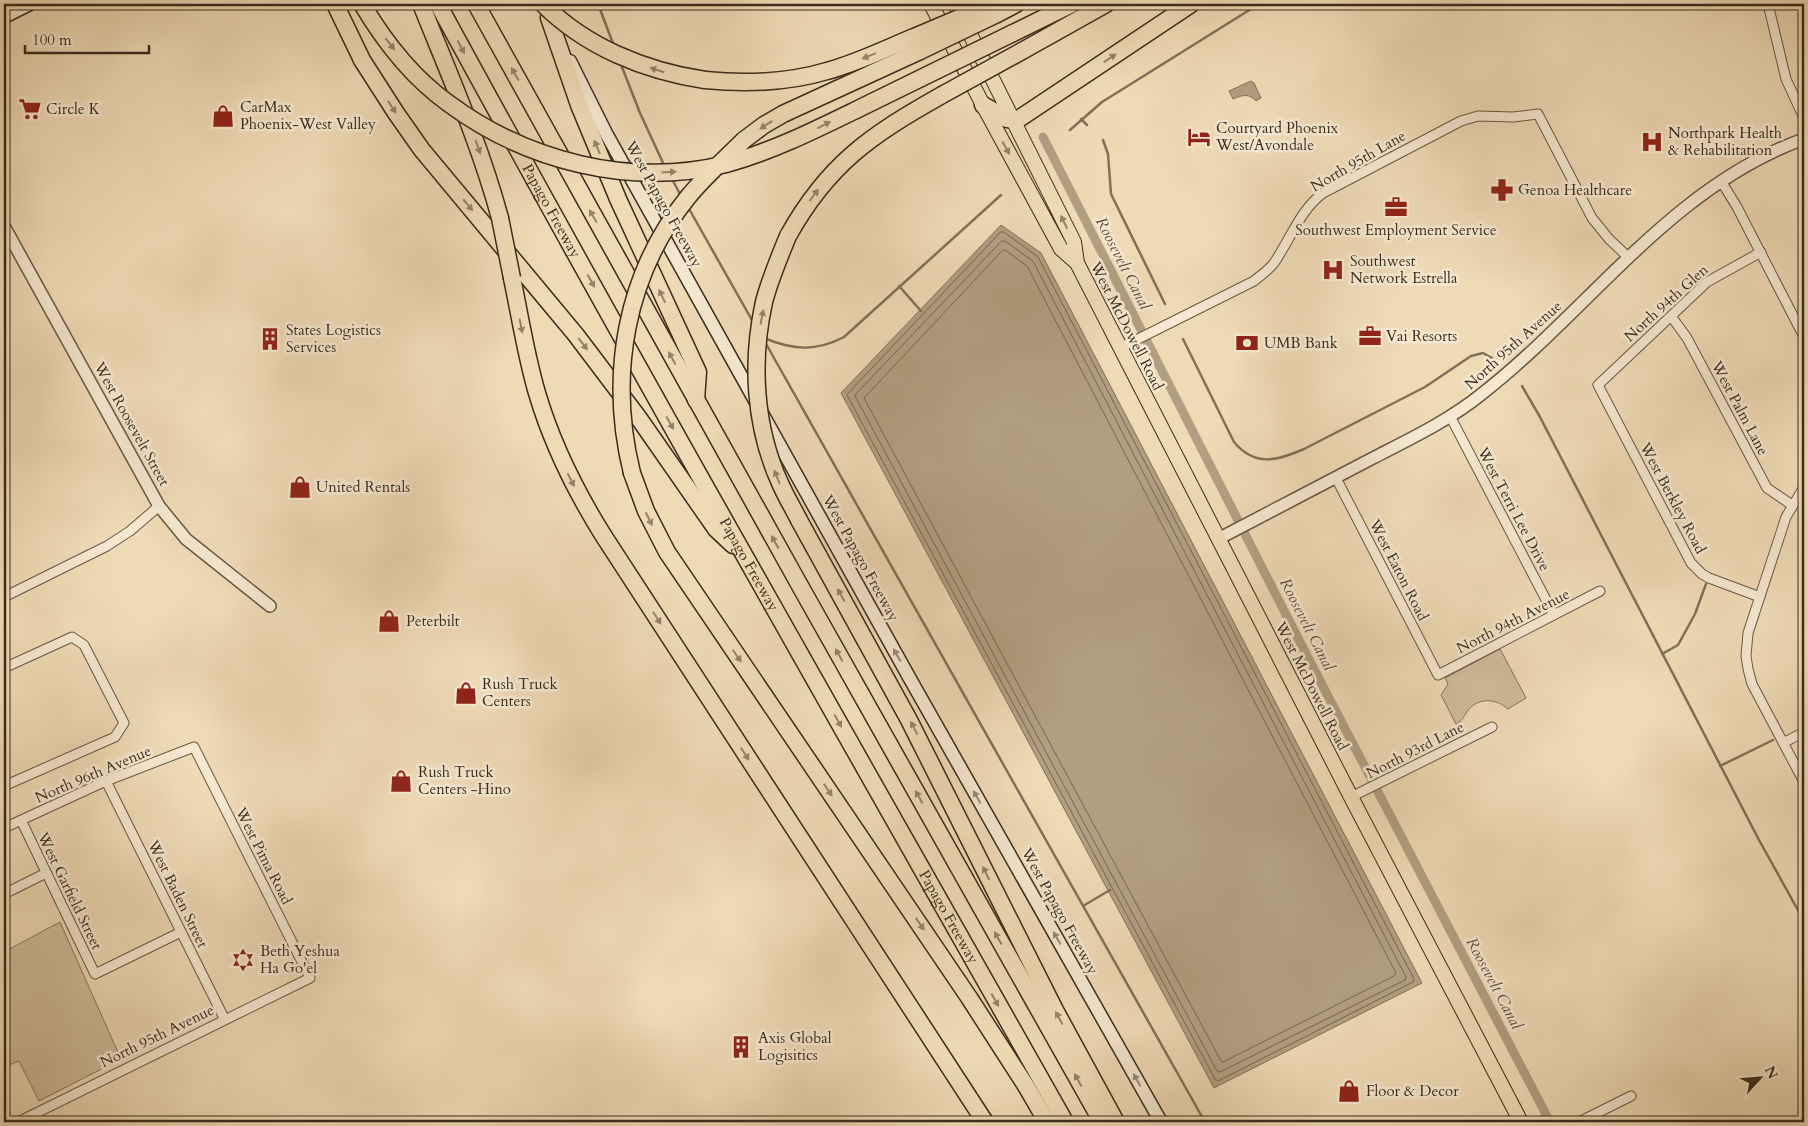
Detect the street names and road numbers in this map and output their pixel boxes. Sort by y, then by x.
street label: North 95th Lane [1307,126,1409,196]
street label: West Papago Freeway [620,136,707,271]
street label: Papago Freeway [518,160,586,261]
street label: West McDowell Road [1085,257,1168,394]
street label: North 94th Glen [1620,260,1713,346]
street label: North 95th Avenue [1460,296,1566,394]
street label: West Palm Lane [1706,357,1773,459]
street label: West Roosevelt Street [89,358,174,490]
street label: West Berkley Road [1635,438,1711,557]
street label: West Terri Lee Drive [1473,443,1555,574]
street label: West Papago Freeway [817,490,904,625]
street label: Papago Freeway [715,514,784,615]
street label: West Eaton Road [1364,515,1433,624]
street label: North 94th Avenue [1453,584,1573,658]
street label: West McDowell Road [1270,617,1353,754]
street label: North 93rd Lane [1363,717,1467,783]
street label: North 96th Avenue [32,740,154,808]
street label: West Pima Road [230,803,297,908]
street label: West Garfield Street [32,828,107,953]
street label: West Baden Street [143,836,213,951]
street label: West Papago Freeway [1016,843,1103,978]
street label: Papago Freeway [914,866,983,967]
street label: North 95th Avenue [97,1000,217,1072]

